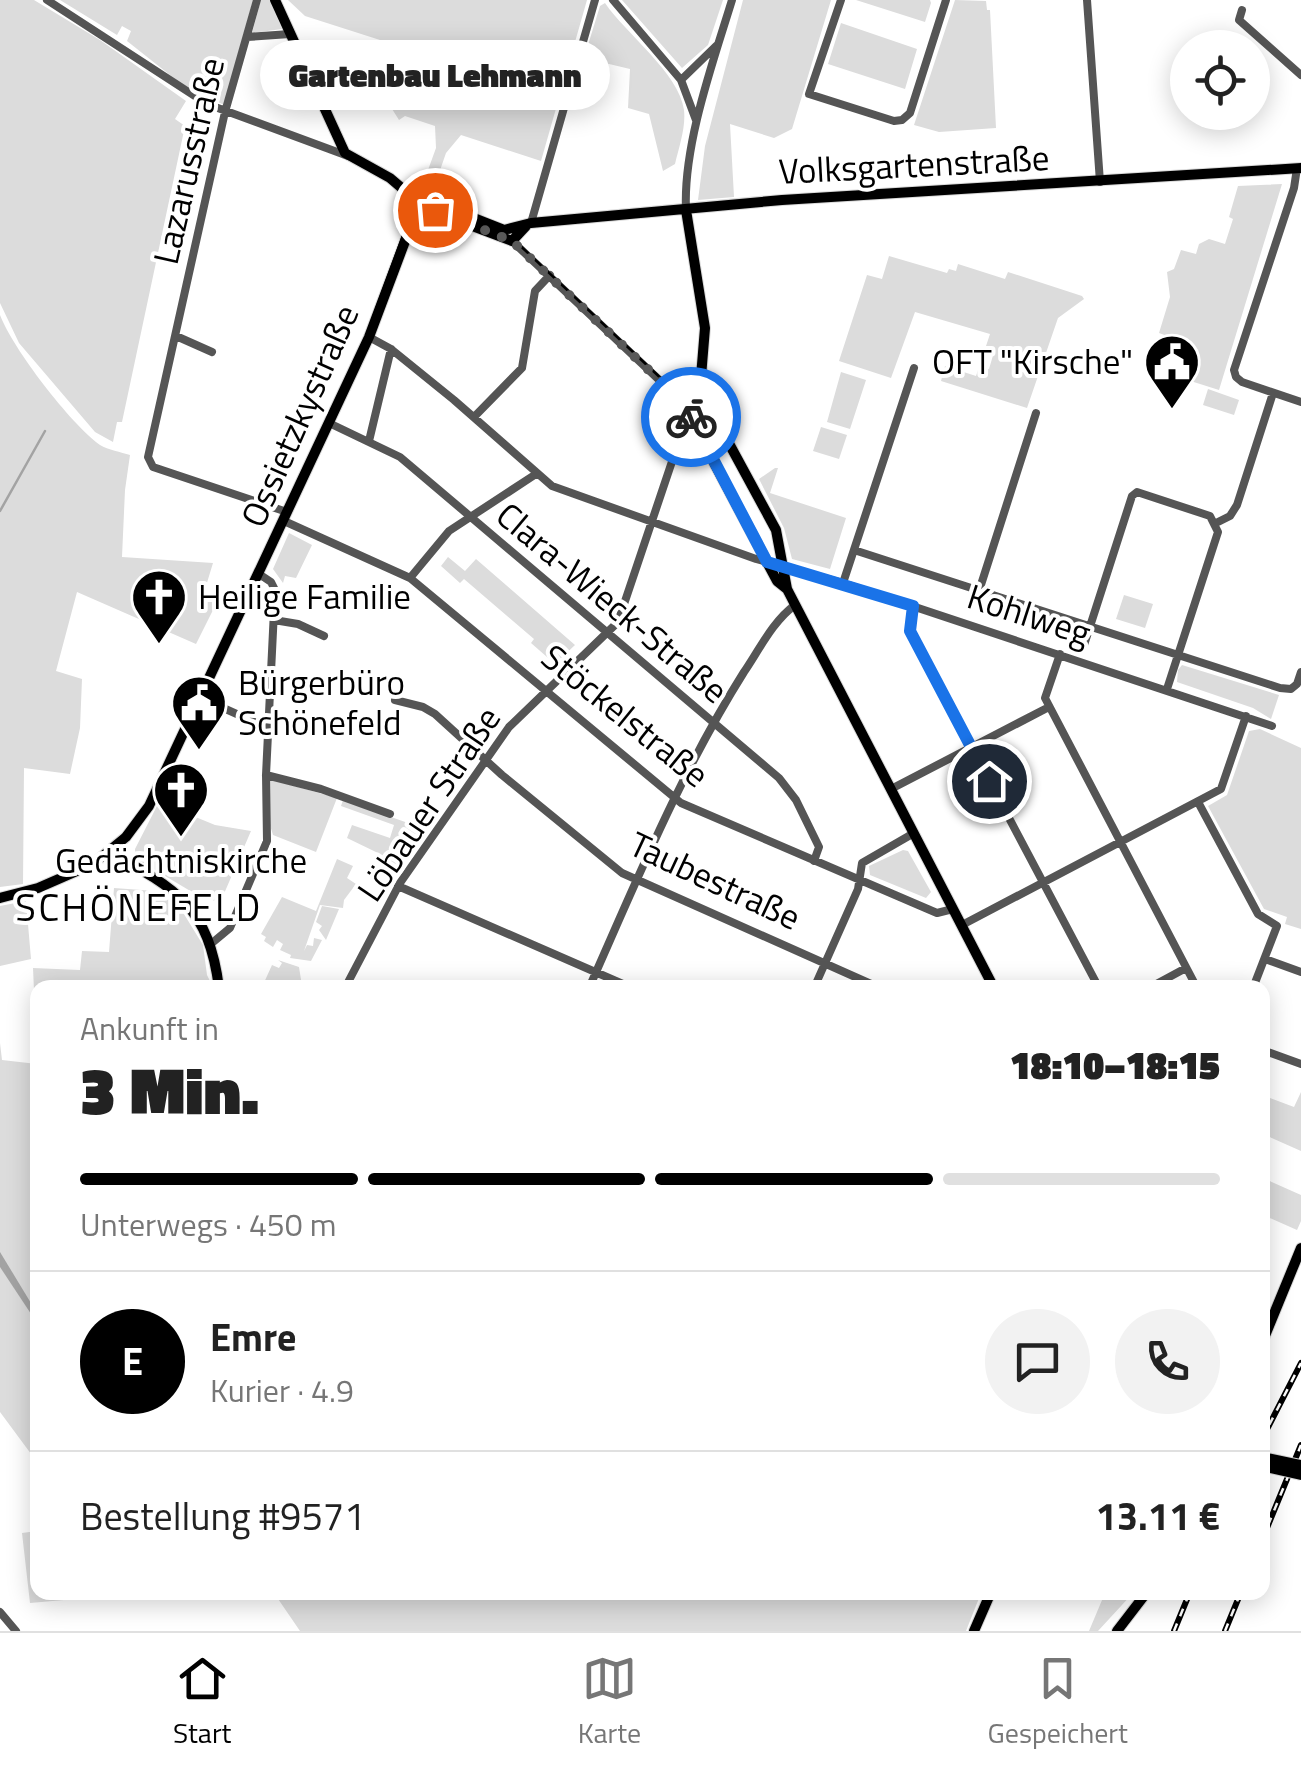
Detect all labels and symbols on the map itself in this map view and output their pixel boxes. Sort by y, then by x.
callout: Gartenbau Lehmann [260,40,610,110]
street label: Lazarusstraße [138,52,238,270]
street label: Volksgartenstraße [777,130,1051,198]
pin [393,168,478,253]
street label: Ossietzkystraße [226,296,372,536]
public building icon: OFT "Kirsche" [1142,332,1202,411]
place label: OFT "Kirsche" [932,334,1133,388]
courier [641,367,741,467]
street label: Clara-Wieck-Straße [485,489,741,716]
church icon: Heilige Familie [129,567,189,646]
place label: Heilige Familie [198,569,411,623]
street label: Kohlweg [961,569,1098,659]
street label: Stöckelstraße [530,630,721,800]
place label: Bürgerbüro Schönefeld [238,655,405,749]
public building icon: Bürgerbüro Schönefeld [169,673,229,752]
street label: Löbauer Straße [343,695,514,912]
pin [947,739,1032,824]
church icon: Gedächtniskirche [151,760,211,839]
street label: Taubestraße [621,817,810,943]
place label: Gedächtniskirche [55,833,307,887]
district label: SCHÖNEFELD [15,878,263,936]

